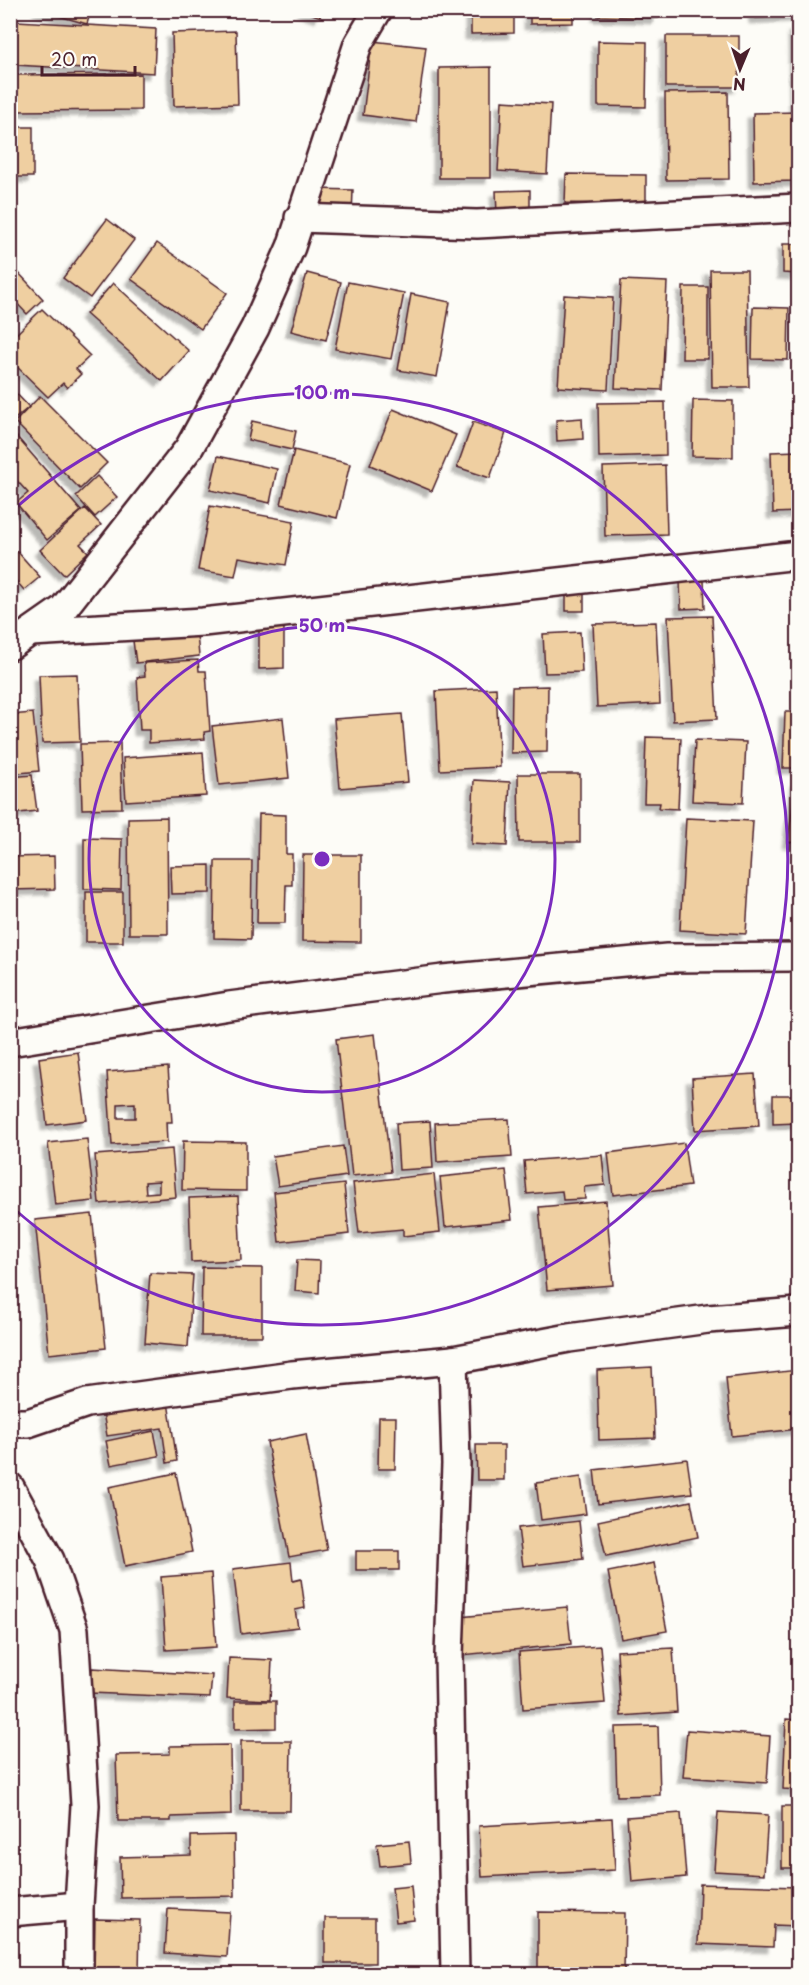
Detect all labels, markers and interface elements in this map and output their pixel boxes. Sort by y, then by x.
scale bar [42,39,135,77]
north arrow [710,39,770,99]
text: 20 m [51,45,97,72]
text: N [733,73,746,97]
text: 100 m [294,378,350,405]
text: 50 m [299,611,345,638]
centre of rings [312,849,332,869]

